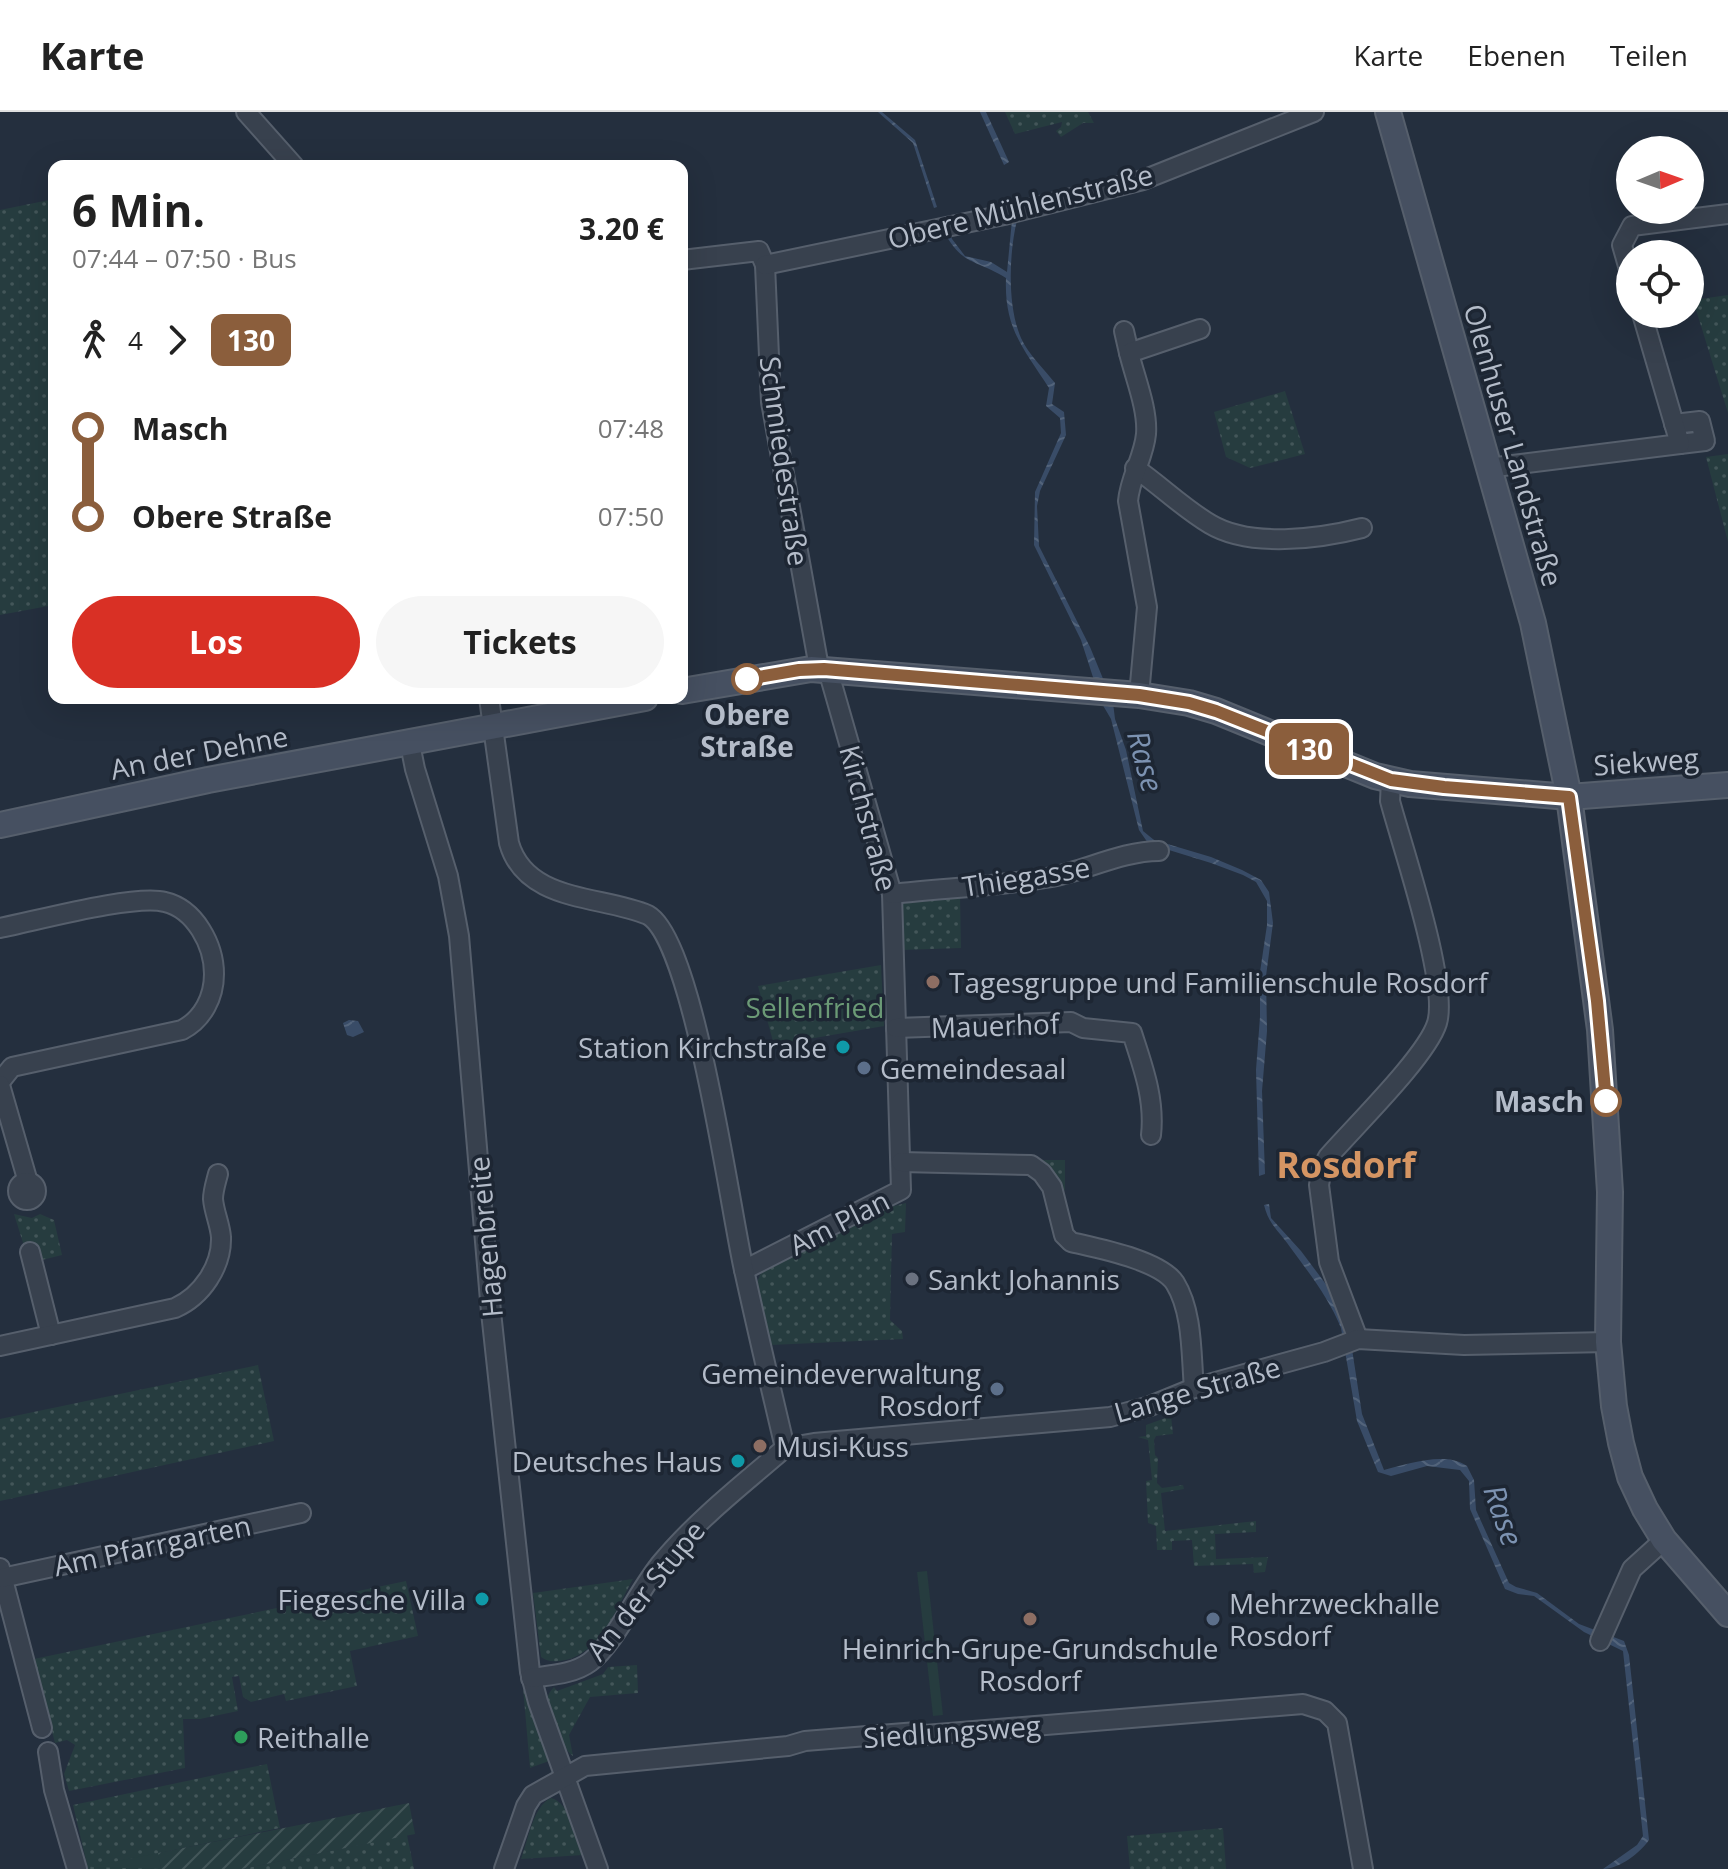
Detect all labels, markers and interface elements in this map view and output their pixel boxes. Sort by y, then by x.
text: Karte [40,29,144,81]
text: Karte [1353,36,1423,74]
text: Ebenen [1467,36,1566,74]
text: Teilen [1610,36,1688,74]
north arrow [1616,136,1704,224]
map controls [1616,136,1704,328]
street label: Obere Mühlenstraße [883,155,1157,257]
text: 6 Min. [72,180,205,240]
text: 3.20 € [579,208,664,249]
text: 07:44 – 07:50 · Bus [72,240,297,276]
button: locate [1616,240,1704,328]
street label: Olenhuser Landstraße [1456,300,1572,590]
icon: walk [72,318,116,362]
icon: forward [155,318,199,362]
text: 130 [227,321,275,359]
text: 4 [128,322,143,358]
street label: Schmiedestraße [752,354,818,568]
text: Masch [132,408,228,449]
text: 07:48 [598,410,664,446]
text: Obere Straße [132,496,332,537]
text: 07:50 [598,498,664,534]
button: Los [72,596,360,688]
button: Tickets [376,596,664,688]
marker: Obere Straße [732,664,762,694]
place label: Obere Straße [700,695,794,765]
street label: An der Dehne [107,716,291,788]
line badge: 130 [1263,723,1355,775]
water label: Rase [1118,726,1174,796]
text: 130 [1285,730,1333,768]
street label: Siekweg [1592,738,1700,784]
street label: Kirchstraße [831,741,907,895]
street label: Thiegasse [960,847,1092,905]
place label: Tagesgruppe und Familienschule Rosdorf [949,963,1489,1001]
marker: Tagesgruppe und Familienschule Rosdorf [924,973,942,991]
park label: Sellenfried [746,988,884,1026]
street label: Mauerhof [930,1004,1061,1046]
place label: Station Kirchstraße [578,1028,827,1066]
marker: Station Kirchstraße [834,1038,852,1056]
place label: Gemeindesaal [880,1049,1066,1087]
marker: Gemeindesaal [855,1059,873,1077]
place label: Masch [1494,1082,1584,1120]
marker: Masch [1591,1086,1621,1116]
district label: Rosdorf [1276,1140,1418,1189]
street label: Hagenbreite [459,1155,511,1319]
street label: Am Plan [782,1181,896,1263]
place label: Sankt Johannis [928,1260,1120,1298]
marker: Sankt Johannis [903,1270,921,1288]
street label: Lange Straße [1110,1347,1284,1431]
place label: Gemeindeverwaltung Rosdorf [701,1354,983,1424]
marker: Gemeindeverwaltung Rosdorf [988,1380,1006,1398]
place label: Musi-Kuss [776,1427,909,1465]
marker: Musi-Kuss [751,1437,769,1455]
place label: Deutsches Haus [512,1442,722,1480]
marker: Deutsches Haus [729,1452,747,1470]
water label: Rase [1475,1479,1533,1551]
street label: Am Pfarrgarten [50,1506,254,1584]
street label: An der Stupe [577,1512,713,1668]
place label: Fiegesche Villa [277,1580,466,1618]
place label: Mehrzweckhalle Rosdorf [1229,1584,1440,1654]
marker: Fiegesche Villa [473,1590,491,1608]
marker: Heinrich-Grupe-Grundschule Rosdorf [1021,1610,1039,1628]
marker: Mehrzweckhalle Rosdorf [1204,1610,1222,1628]
place label: Heinrich-Grupe-Grundschule Rosdorf [842,1629,1218,1699]
street label: Siedlungsweg [862,1706,1042,1756]
place label: Reithalle [257,1718,370,1756]
marker: Reithalle [232,1728,250,1746]

